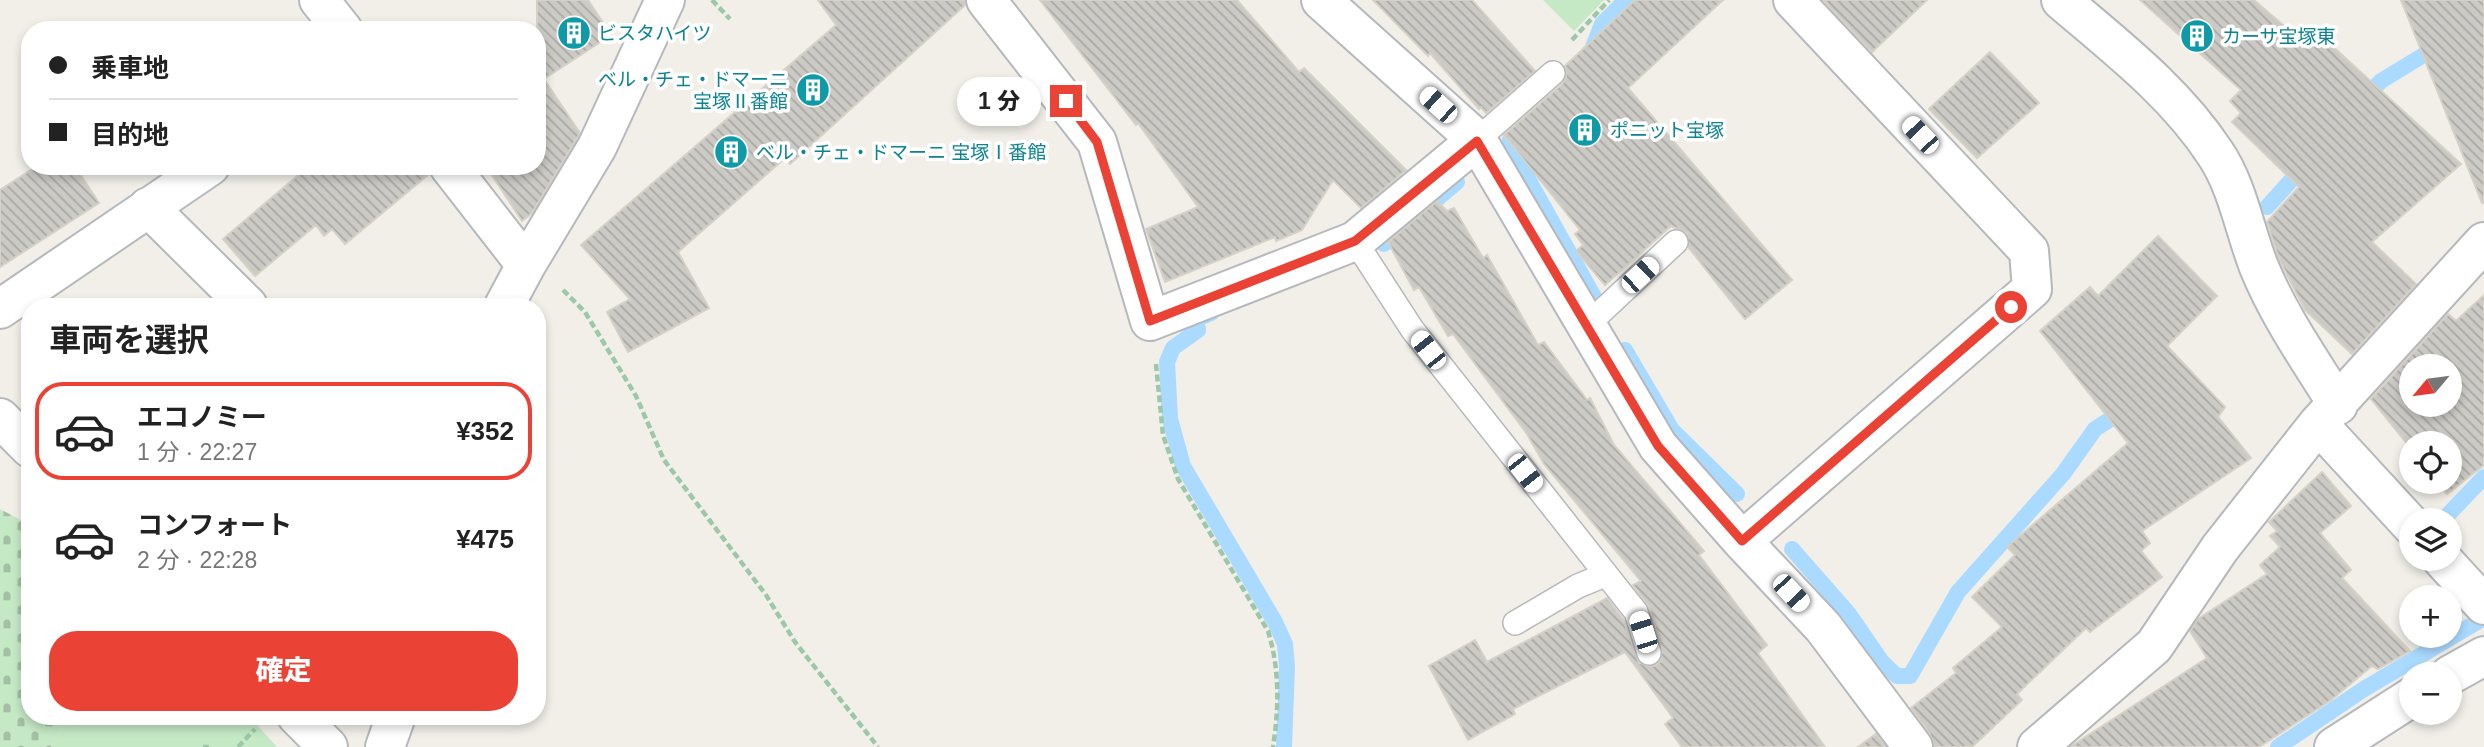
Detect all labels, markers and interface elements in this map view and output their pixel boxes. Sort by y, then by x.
building icon: ビスタハイツ [555,14,593,52]
building icon: カーサ宝塚東 [2178,17,2216,55]
place label: ビスタハイツ [598,23,712,44]
place label: カーサ宝塚東 [2222,26,2336,47]
text: 乗車地 [91,53,169,83]
place label: ベル・チェ・ドマーニ 宝塚Ⅱ番館 [598,69,788,112]
building icon: ベル・チェ・ドマーニ 宝塚Ⅱ番館 [794,71,832,109]
callout: 1 分 [958,76,1042,126]
car [1416,83,1461,127]
route end [1050,85,1082,117]
text: 1 分 [978,88,1020,114]
building icon: ポニット宝塚 [1566,111,1604,149]
car [1898,112,1943,158]
text: 目的地 [91,120,169,150]
place label: ポニット宝塚 [1610,120,1724,141]
building icon: ベル・チェ・ドマーニ 宝塚Ⅰ番館 [712,133,750,171]
place label: ベル・チェ・ドマーニ 宝塚Ⅰ番館 [756,142,1046,163]
car [1618,253,1663,297]
route start [1995,291,2027,323]
text: 車両を選択 [49,322,209,358]
car [1407,327,1450,373]
north arrow [2399,354,2462,416]
map controls [2399,354,2462,725]
icon: car [53,400,116,463]
text: エコノミー [137,402,267,432]
text: ¥352 [456,416,514,446]
button: locate [2399,431,2462,494]
text: 1 分 · 22:27 [137,439,257,465]
car [1504,450,1547,496]
icon: car [53,508,116,571]
button: layers [2399,508,2462,571]
text: コンフォート [137,510,292,540]
text: ¥475 [456,524,514,554]
text: 2 分 · 22:28 [137,547,257,573]
car [1769,570,1814,616]
button: + [2399,585,2462,648]
car [1627,609,1660,655]
button: 確定 [49,631,518,711]
button: − [2399,662,2462,725]

